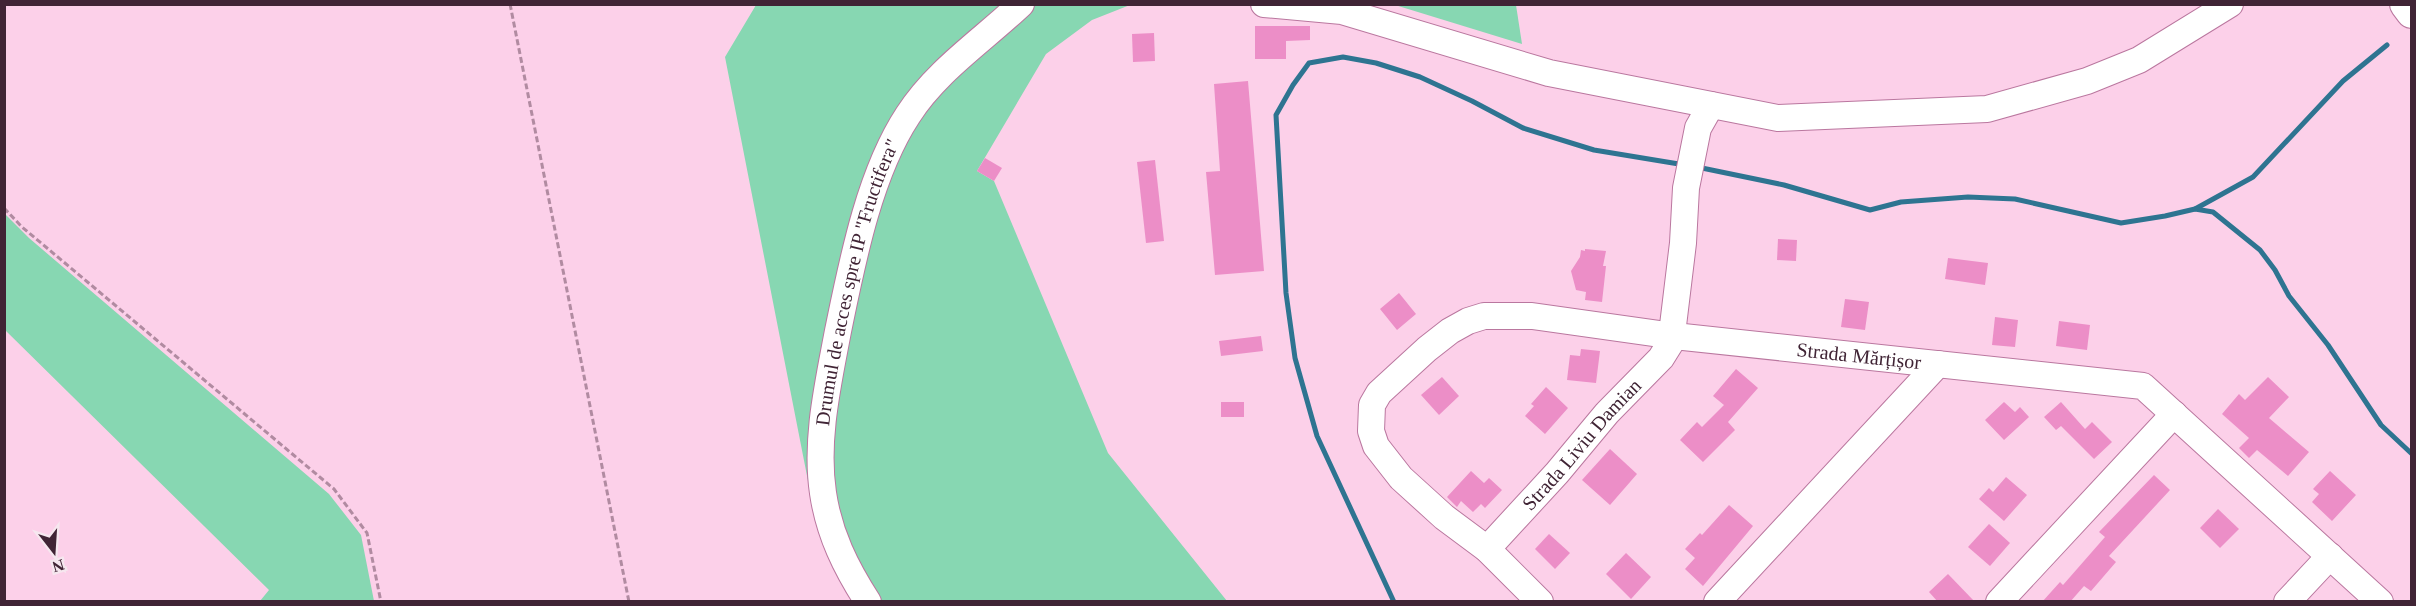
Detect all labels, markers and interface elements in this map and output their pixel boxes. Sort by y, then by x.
street label: Drumul de acces spre IP "Fructifera" [811,135,903,427]
street label: Strada Mărțișor [1796,338,1923,373]
street label: Strada Liviu Damian [1518,374,1645,514]
north arrow [24,522,84,582]
text: N [50,556,66,576]

